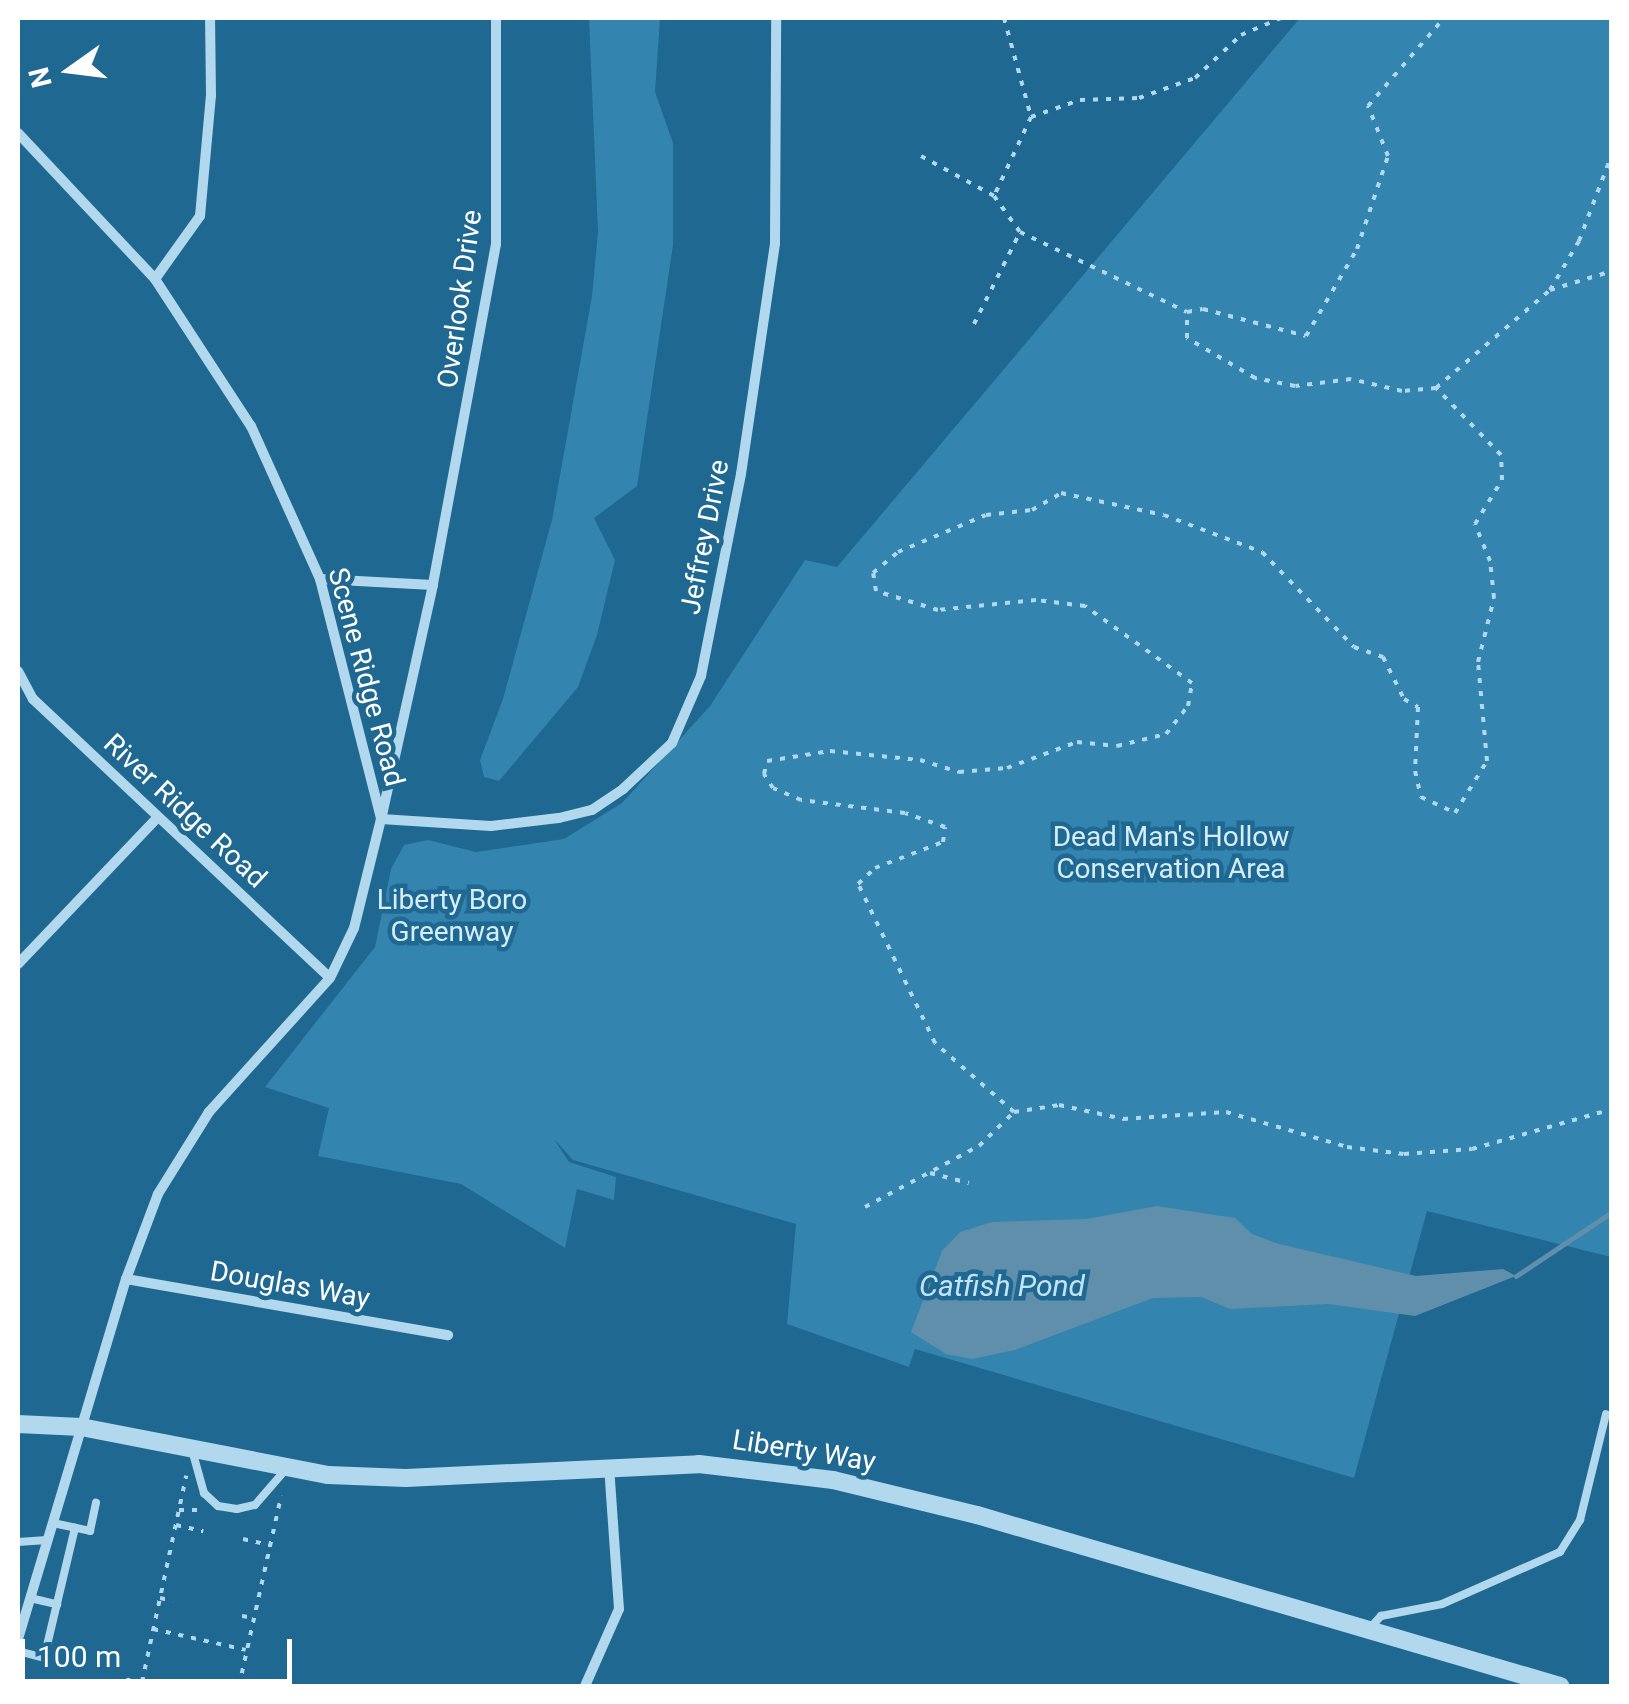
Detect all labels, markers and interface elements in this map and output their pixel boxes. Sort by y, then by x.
north arrow [20,20,120,120]
text: N [22,64,59,91]
street label: Overlook Drive [431,208,489,390]
street label: Jeffrey Drive [674,457,736,617]
street label: Scene Ridge Road [321,564,411,790]
street label: River Ridge Road [97,727,273,895]
park label: Dead Man's Hollow Conservation Area [1053,820,1289,886]
park label: Liberty Boro Greenway [377,883,527,949]
street label: Douglas Way [208,1254,372,1316]
water label: Catfish Pond [919,1268,1085,1304]
street label: Liberty Way [730,1423,878,1479]
scale bar [25,1619,298,1681]
text: 100 m [37,1639,121,1674]

